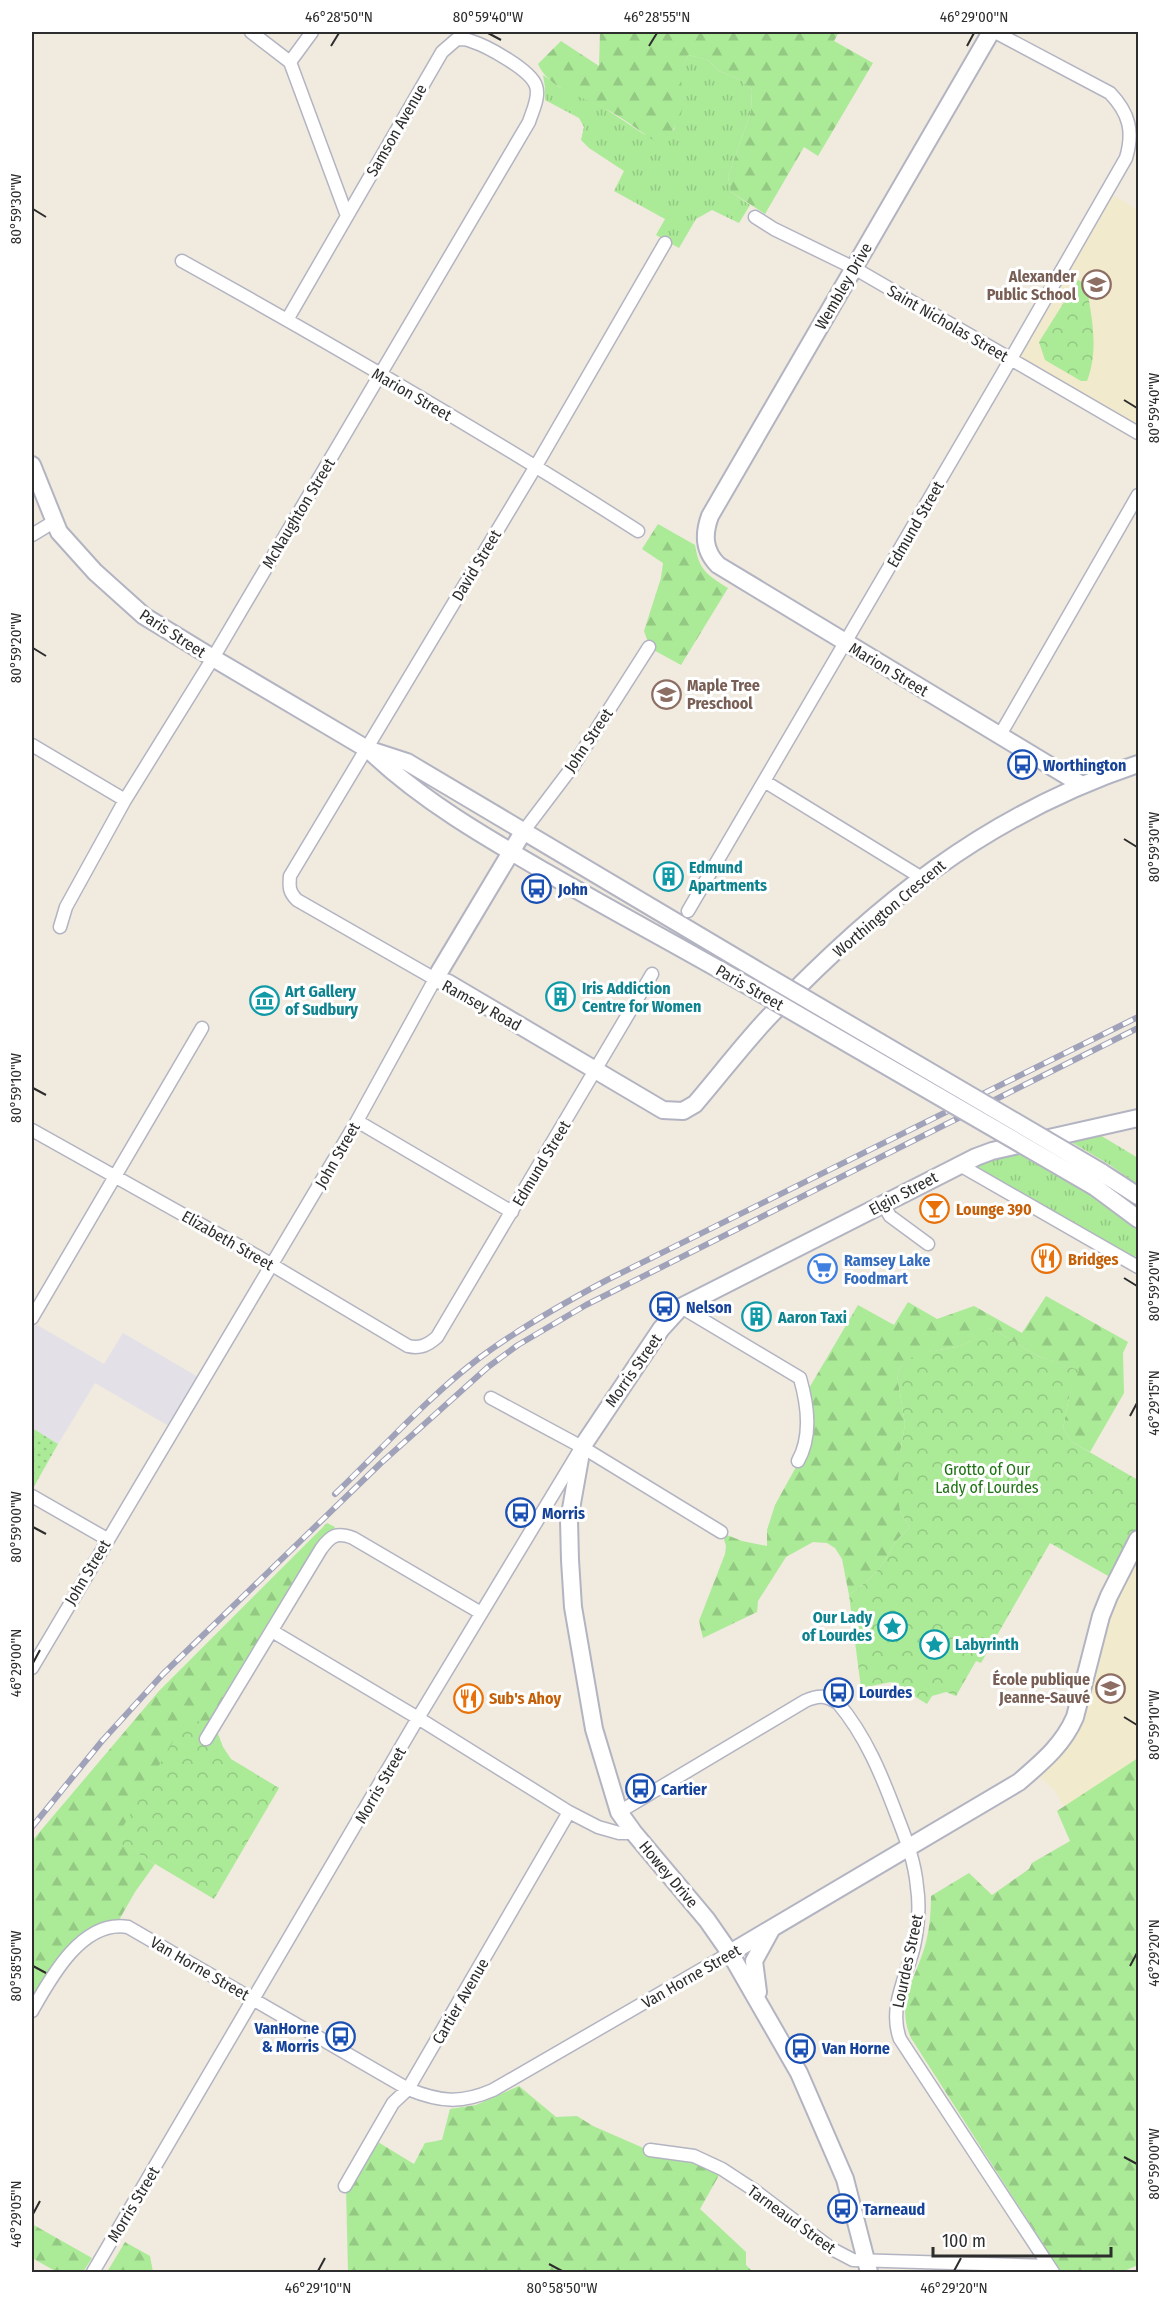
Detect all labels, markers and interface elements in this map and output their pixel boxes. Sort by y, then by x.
text: 46°28'50"N [305,8,373,26]
text: 80°59'40"W [453,8,523,26]
text: 46°28'55"N [624,8,690,26]
text: 46°29'00"N [940,8,1008,26]
street label: Samson Avenue [362,81,431,180]
text: 80°59'30"W [7,174,25,244]
street label: Wembley Drive [811,239,876,333]
place label: Alexander Public School [987,267,1077,304]
school or university icon: Alexander Public School [1081,269,1113,301]
street label: Saint Nicholas Street [884,281,1012,366]
street label: Marion Street [369,364,456,425]
text: 80°59'40"W [1145,373,1163,443]
street label: McNaughton Street [258,454,339,572]
street label: Edmund Street [883,477,948,571]
street label: David Street [448,526,505,604]
street label: Paris Street [136,605,210,662]
text: 80°59'20"W [7,613,25,683]
street label: Marion Street [846,638,932,701]
place label: Maple Tree Preschool [687,676,760,713]
school or university icon: Maple Tree Preschool [650,678,682,710]
street label: John Street [560,704,617,776]
bus stop icon: Worthington [1006,749,1038,781]
place label: Worthington [1043,756,1126,775]
text: 80°59'30"W [1145,812,1163,882]
street label: Worthington Crescent [829,855,950,961]
place label: Edmund Apartments [688,858,767,895]
building icon: Edmund Apartments [652,860,684,892]
bus stop icon: John [521,873,553,905]
place label: John [557,880,588,899]
street label: Paris Street [713,960,788,1015]
street label: Ramsey Road [439,976,525,1035]
place label: Iris Addiction Centre for Women [582,979,701,1016]
building icon: Iris Addiction Centre for Women [545,981,577,1013]
place label: Art Gallery of Sudbury [284,982,358,1019]
museum icon: Art Gallery of Sudbury [248,984,280,1016]
text: 80°59'10"W [7,1053,25,1123]
street label: Edmund Street [508,1116,575,1210]
street label: John Street [311,1118,364,1192]
street label: Elgin Street [866,1167,941,1219]
bar icon: Lounge 390 [919,1193,951,1225]
place label: Lounge 390 [956,1200,1032,1219]
street label: Elizabeth Street [178,1207,278,1275]
restaurant icon: Bridges [1031,1243,1063,1275]
place label: Bridges [1068,1250,1118,1269]
place label: Ramsey Lake Foodmart [844,1251,930,1288]
text: 80°59'20"W [1145,1251,1163,1321]
supermarket icon: Ramsey Lake Foodmart [807,1253,839,1285]
bus stop icon: Nelson [649,1291,681,1323]
place label: Nelson [686,1298,732,1317]
building icon: Aaron Taxi [741,1301,773,1333]
place label: Aaron Taxi [777,1308,847,1327]
street label: Morris Street [601,1329,666,1411]
text: 46°29'15"N [1145,1370,1163,1436]
park label: Grotto of Our Lady of Lourdes [935,1460,1039,1497]
text: 80°59'00"W [7,1491,25,1563]
bus stop icon: Morris [505,1497,537,1529]
place label: Morris [542,1504,585,1523]
street label: John Street [61,1536,115,1608]
place label: Our Lady of Lourdes [802,1608,872,1645]
place icon: Our Lady of Lourdes [877,1610,909,1642]
place icon: Labyrinth [918,1628,950,1660]
text: 46°29'00"N [7,1629,25,1697]
place label: Labyrinth [955,1635,1019,1654]
place label: École publique Jeanne-Sauvé [992,1669,1090,1707]
school or university icon: École publique Jeanne-Sauvé [1095,1672,1127,1704]
bus stop icon: Lourdes [822,1676,854,1708]
restaurant icon: Sub's Ahoy [452,1682,484,1714]
place label: Lourdes [859,1683,912,1702]
place label: Sub's Ahoy [489,1689,561,1708]
text: 80°59'10"W [1145,1690,1163,1760]
street label: Morris Street [351,1743,410,1827]
bus stop icon: Cartier [624,1773,656,1805]
place label: Cartier [661,1780,707,1799]
street label: Howey Drive [635,1837,702,1912]
street label: Lourdes Street [888,1912,927,2010]
text: 46°29'20"N [1145,1919,1163,1987]
text: 80°58'50"W [7,1931,25,2002]
street label: Van Horne Street [147,1933,253,2005]
street label: Van Horne Street [639,1940,745,2012]
street label: Cartier Avenue [428,1955,493,2048]
place label: VanHorne & Morris [253,2019,319,2056]
bus stop icon: VanHorne & Morris [324,2021,356,2053]
bus stop icon: Van Horne [785,2032,817,2064]
place label: Van Horne [821,2039,890,2058]
text: 80°59'00"W [1145,2128,1163,2200]
street label: Morris Street [103,2162,164,2246]
text: 46°29'05"N [7,2180,25,2248]
street label: Tarneaud Street [744,2181,840,2258]
bus stop icon: Tarneaud [826,2193,858,2225]
place label: Tarneaud [863,2200,925,2219]
scale bar [933,2220,1112,2258]
text: 100 m [942,2230,986,2252]
text: 46°29'10"N [285,2279,351,2297]
text: 80°58'50"W [527,2279,598,2297]
text: 46°29'20"N [920,2279,988,2297]

